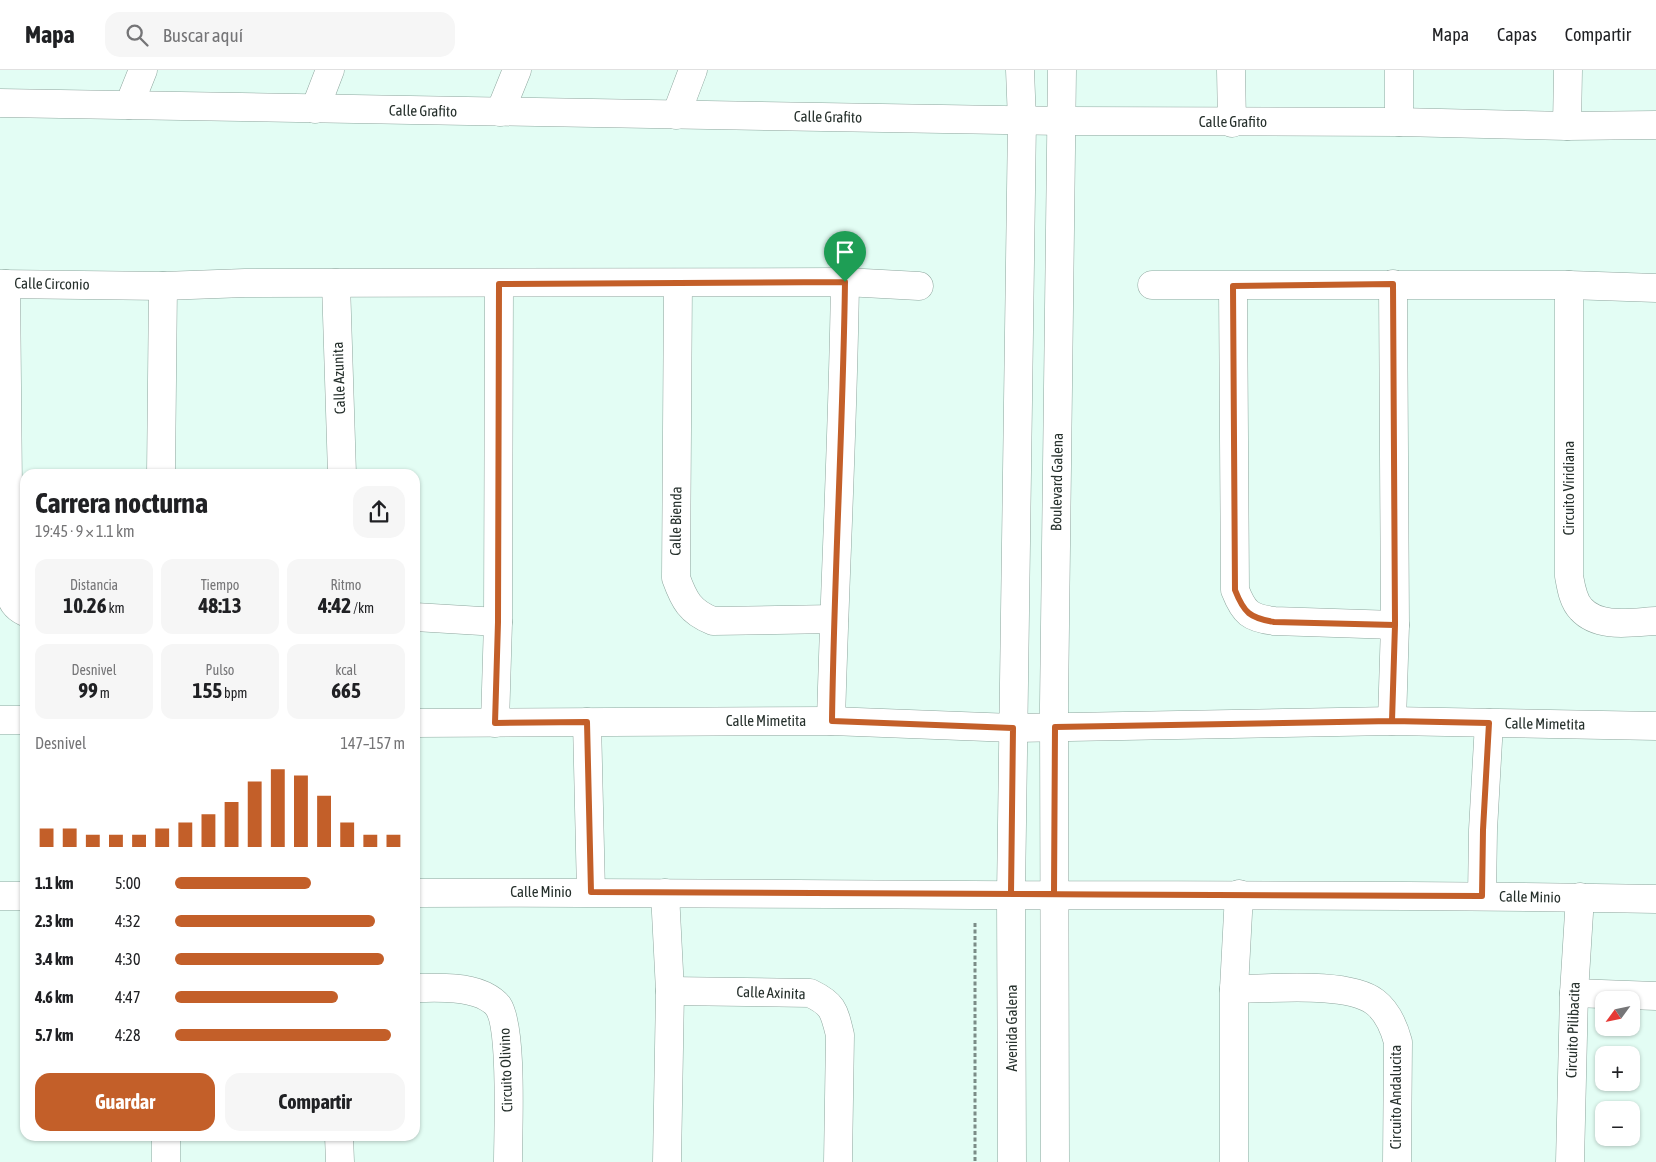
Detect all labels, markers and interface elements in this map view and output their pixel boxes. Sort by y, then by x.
search box [105,12,455,57]
text: Mapa [25,21,75,48]
icon: search [123,21,151,49]
text: Buscar aquí [163,24,243,46]
text: Mapa [1432,24,1469,45]
text: Capas [1497,24,1537,45]
text: Compartir [1565,24,1631,45]
street label: Calle Grafito [389,101,457,120]
street label: Calle Grafito [794,107,862,126]
street label: Calle Grafito [1199,113,1267,130]
pin [824,231,866,282]
icon: arrive [831,238,859,266]
street label: Calle Circonio [14,274,90,293]
street label: Calle Azunita [329,342,348,414]
street label: Boulevard Galena [1047,433,1066,531]
street label: Circuito Viridiana [1560,441,1577,535]
button: share [353,486,405,538]
street label: Calle Bienda [666,486,685,556]
text: Carrera nocturna [35,487,208,519]
text: 19:45 · 9 × 1.1 km [35,522,135,540]
text: Distancia [70,577,118,593]
text: Tiempo [201,577,239,593]
text: Ritmo [331,577,361,593]
text: 10.26 [63,593,107,617]
text: 48:13 [198,593,242,617]
text: 4:42 [318,593,351,617]
text: km [107,600,125,616]
text: /km [351,600,374,616]
text: Desnivel [72,662,116,678]
text: Pulso [206,662,234,678]
text: kcal [335,662,357,678]
text: 99 [78,678,98,702]
text: 155 [193,678,222,702]
text: 665 [331,678,361,702]
text: m [98,685,110,701]
text: bpm [222,685,247,701]
street label: Calle Mimetita [726,712,806,729]
street label: Calle Mimetita [1505,714,1585,733]
text: Desnivel [35,734,86,752]
text: 147–157 m [341,734,405,752]
text: 1.1 km [35,874,74,892]
text: 5:00 [115,874,141,892]
street label: Calle Minio [510,883,572,900]
street label: Calle Minio [1499,887,1561,906]
text: 2.3 km [35,912,74,930]
text: 4:32 [115,912,140,930]
text: 3.4 km [35,950,74,968]
text: 4:30 [115,950,140,968]
street label: Circuito Pilibacita [1562,981,1583,1078]
street label: Calle Axinita [736,983,806,1002]
street label: Avenida Galena [1003,985,1020,1071]
text: 4.6 km [35,988,74,1006]
text: 4:47 [115,988,140,1006]
north arrow [1595,991,1640,1036]
map controls [1595,991,1640,1146]
text: 5.7 km [35,1026,74,1044]
text: 4:28 [115,1026,140,1044]
street label: Circuito Olivino [496,1028,515,1112]
street label: Circuito Andalucita [1387,1045,1404,1149]
button: + [1595,1046,1640,1091]
button: Guardar [35,1073,215,1131]
button: Compartir [225,1073,405,1131]
button: − [1595,1101,1640,1146]

